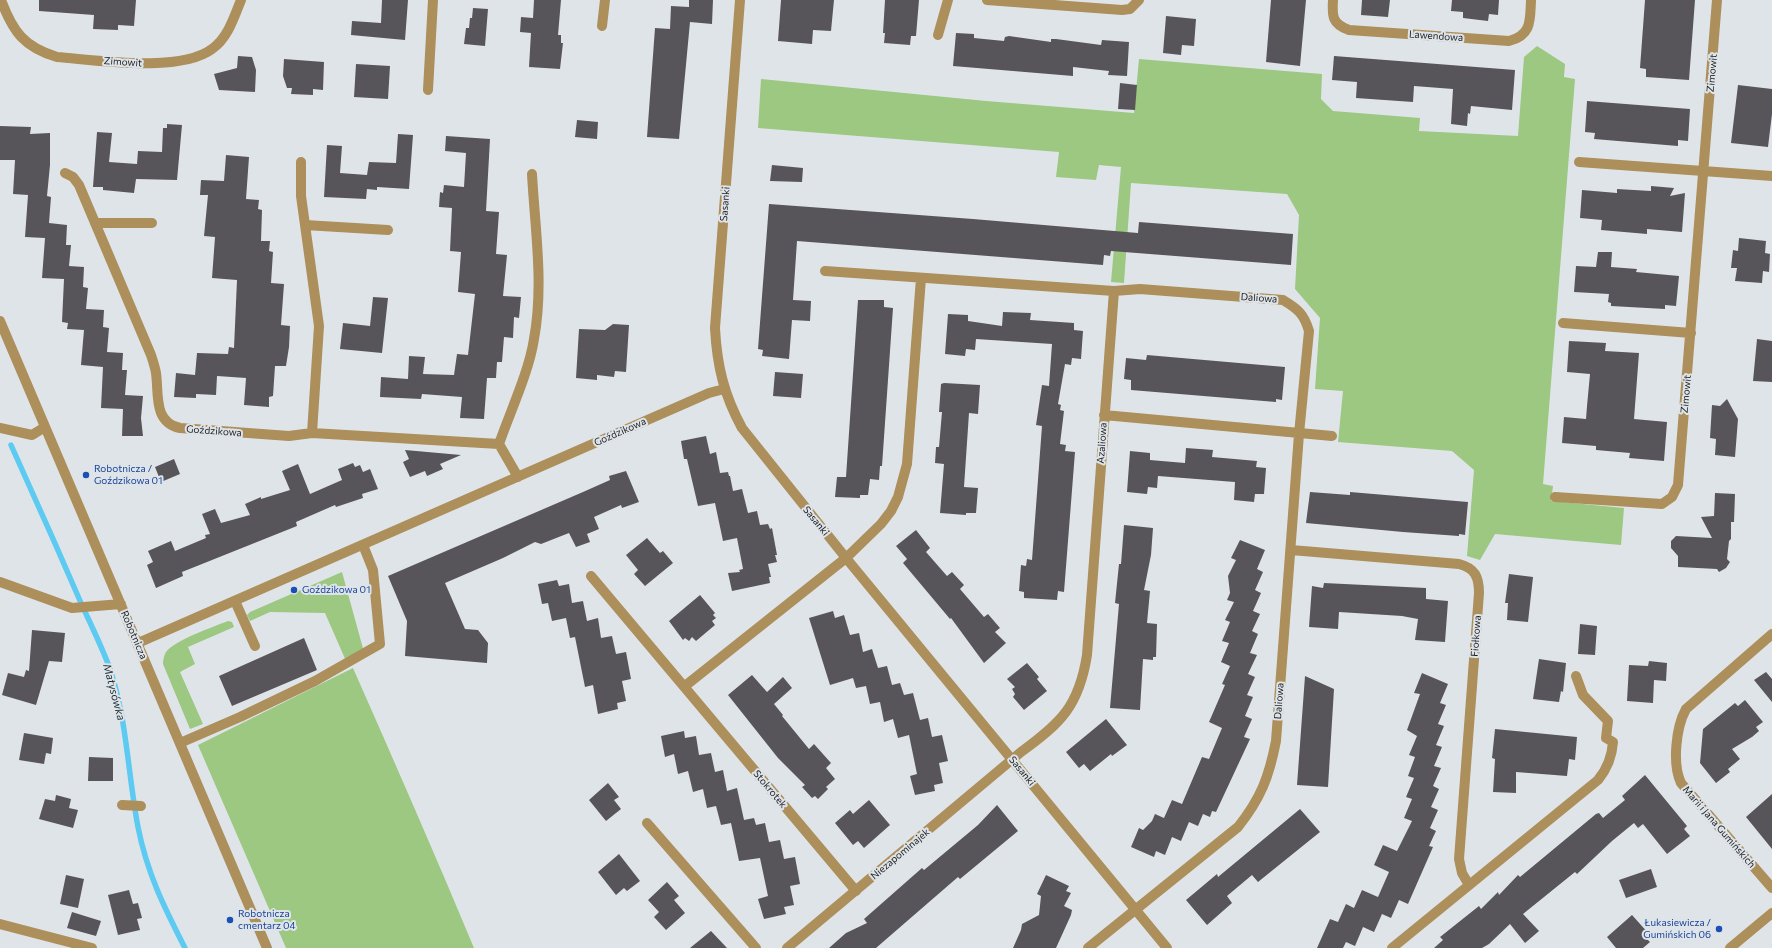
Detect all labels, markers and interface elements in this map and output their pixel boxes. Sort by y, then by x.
street label: Lawendowa [1408,28,1464,44]
street label: Zimowit [1704,53,1720,93]
street label: Zimowit [103,55,143,69]
street label: Sasanki [718,186,732,222]
street label: Daliowa [1240,291,1278,305]
street label: Zimowit [1678,374,1694,414]
street label: Goździkowa [592,415,648,449]
street label: Azaliowa [1095,422,1109,464]
street label: Goździkowa [186,423,242,439]
place label: Robotnicza / Goździkowa 01 [94,463,162,486]
marker: Robotnicza / Goździkowa 01 [81,470,91,480]
street label: Sasanki [800,504,832,538]
place label: Goździkowa 01 [302,584,370,596]
marker: Goździkowa 01 [289,585,299,595]
street label: Robotnicza [118,609,150,661]
street label: Fiołkowa [1469,615,1483,657]
water label: Matysówka [100,662,128,722]
street label: Daliowa [1272,682,1286,720]
street label: Sasanki [1006,754,1038,788]
street label: Stokrotek [751,768,789,810]
street label: Marii i Jana Gumińskich [1680,784,1758,870]
street label: Niezapominajek [868,826,932,882]
place label: Robotnicza cmentarz 04 [238,908,295,932]
marker: Robotnicza cmentarz 04 [225,915,235,925]
place label: Łukasiewicza / Gumińskich 06 [1643,917,1711,940]
marker: Łukasiewicza / Gumińskich 06 [1714,924,1724,934]

